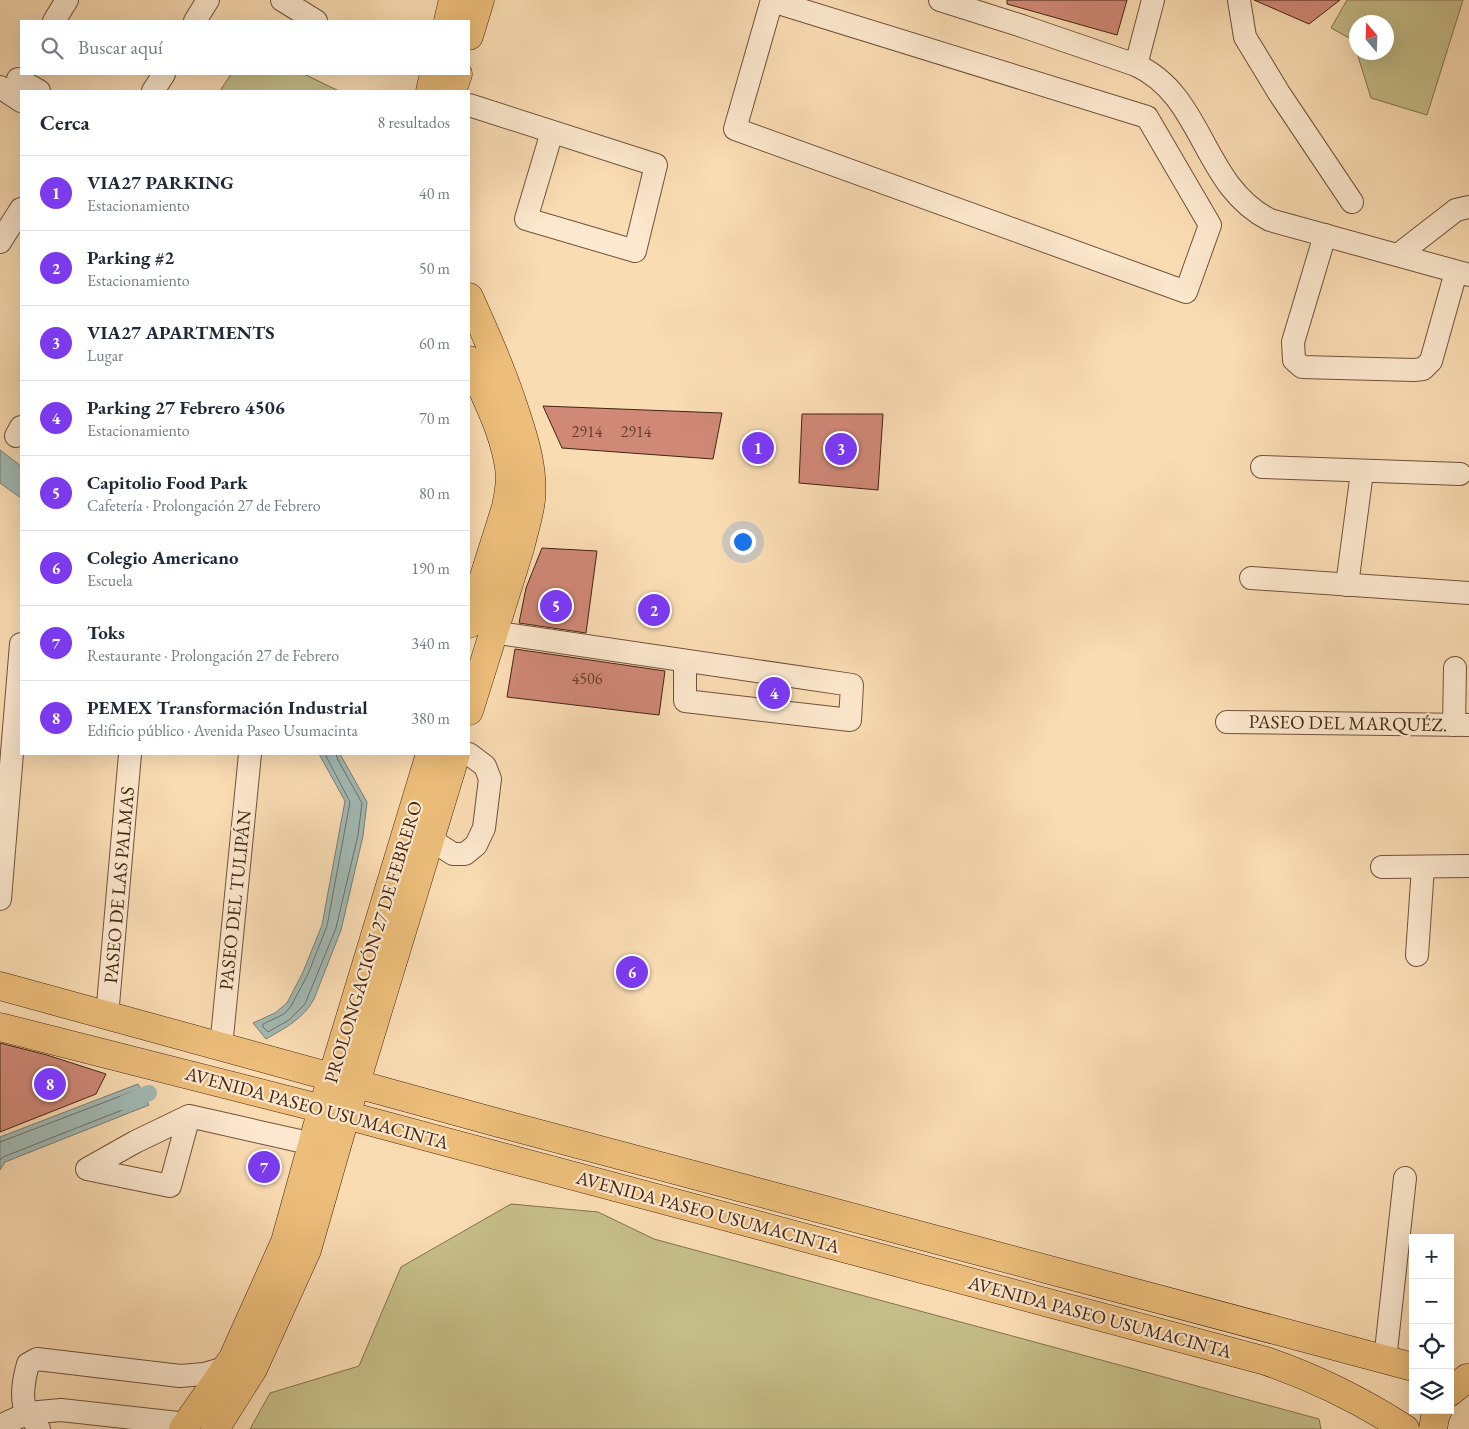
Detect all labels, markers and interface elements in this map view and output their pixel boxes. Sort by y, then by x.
north arrow [1349,15,1394,60]
search box [20,20,470,75]
icon: search [38,34,66,62]
text: Buscar aquí [78,35,163,60]
text: Cerca [40,109,90,136]
text: 8 resultados [378,112,450,133]
text: VIA27 PARKING [87,170,234,195]
text: 1 [52,183,60,204]
text: 40 m [419,183,450,204]
text: Estacionamiento [87,195,190,216]
text: Parking #2 [87,245,174,270]
text: 2 [52,258,60,279]
text: 50 m [419,258,450,279]
text: Estacionamiento [87,270,190,291]
text: VIA27 APARTMENTS [87,320,275,345]
text: 3 [52,333,60,354]
text: 60 m [419,333,450,354]
text: Lugar [87,345,123,366]
text: Parking 27 Febrero 4506 [87,395,285,420]
text: 4 [52,408,60,429]
text: 70 m [419,408,450,429]
text: Estacionamiento [87,420,190,441]
house number: 2914 [572,421,603,442]
house number: 2914 [621,421,652,442]
pin: 1 [742,429,774,467]
pin: 3 [825,430,857,468]
text: Capitolio Food Park [87,470,248,495]
text: 5 [52,483,60,504]
text: 80 m [419,483,450,504]
text: Cafetería · Prolongación 27 de Febrero [87,495,321,516]
your location [730,529,756,555]
text: Colegio Americano [87,545,239,570]
text: 6 [52,558,60,579]
text: 190 m [411,558,450,579]
text: Escuela [87,570,133,591]
pin: 5 [540,587,572,625]
pin: 2 [638,591,670,629]
text: Toks [87,620,125,645]
text: 7 [52,633,60,654]
text: 340 m [411,633,450,654]
text: Restaurante · Prolongación 27 de Febrero [87,645,339,666]
house number: 4506 [572,668,603,689]
pin: 4 [758,674,790,712]
text: PEMEX Transformación Industrial [87,695,368,720]
text: 8 [52,708,60,729]
text: 380 m [411,708,450,729]
street label: PASEO DEL MARQUÉZ. [1249,709,1447,737]
text: Edificio público · Avenida Paseo Usumacinta [87,720,358,741]
street label: PASEO DE LAS PALMAS [98,785,140,985]
street label: PROLONGACIÓN 27 DE FEBRERO [318,798,428,1086]
street label: PASEO DEL TULIPÁN [213,809,257,991]
pin: 6 [616,953,648,991]
street label: AVENIDA PASEO USUMACINTA [182,1060,452,1155]
pin: 8 [34,1065,66,1103]
pin: 7 [248,1148,280,1186]
street label: AVENIDA PASEO USUMACINTA [573,1164,843,1259]
map controls [1409,1234,1454,1414]
button: + [1409,1234,1454,1279]
street label: AVENIDA PASEO USUMACINTA [965,1269,1235,1364]
button: − [1409,1279,1454,1324]
button: locate [1409,1324,1454,1369]
button: layers [1409,1369,1454,1414]

